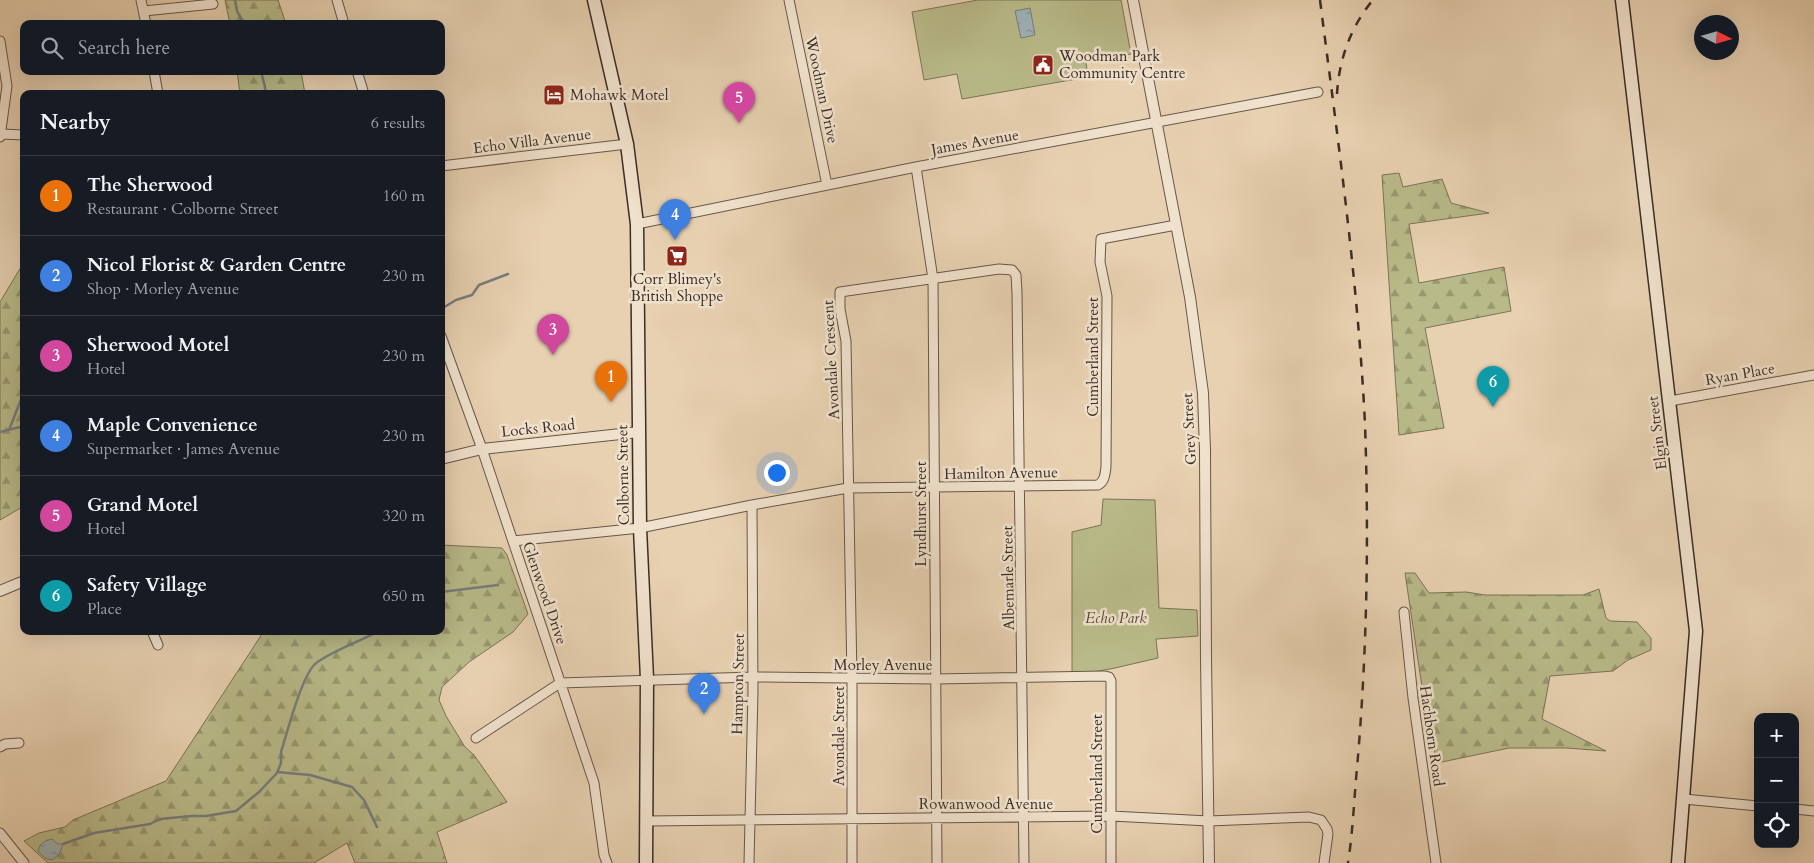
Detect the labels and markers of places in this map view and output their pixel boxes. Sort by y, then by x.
place label: Woodman Park Community Centre [1058,46,1186,83]
public building icon: Woodman Park Community Centre [1031,53,1055,77]
pin: 5 [723,82,755,123]
hotel icon: Mohawk Motel [542,83,566,107]
place label: Mohawk Motel [570,85,669,105]
pin: 4 [659,199,691,240]
supermarket icon: Corr Blimey's British Shoppe [665,244,689,268]
place label: Corr Blimey's British Shoppe [631,269,724,306]
pin: 3 [537,314,569,355]
pin: 1 [595,361,627,402]
pin: 6 [1477,366,1509,407]
pin: 2 [688,673,720,714]

